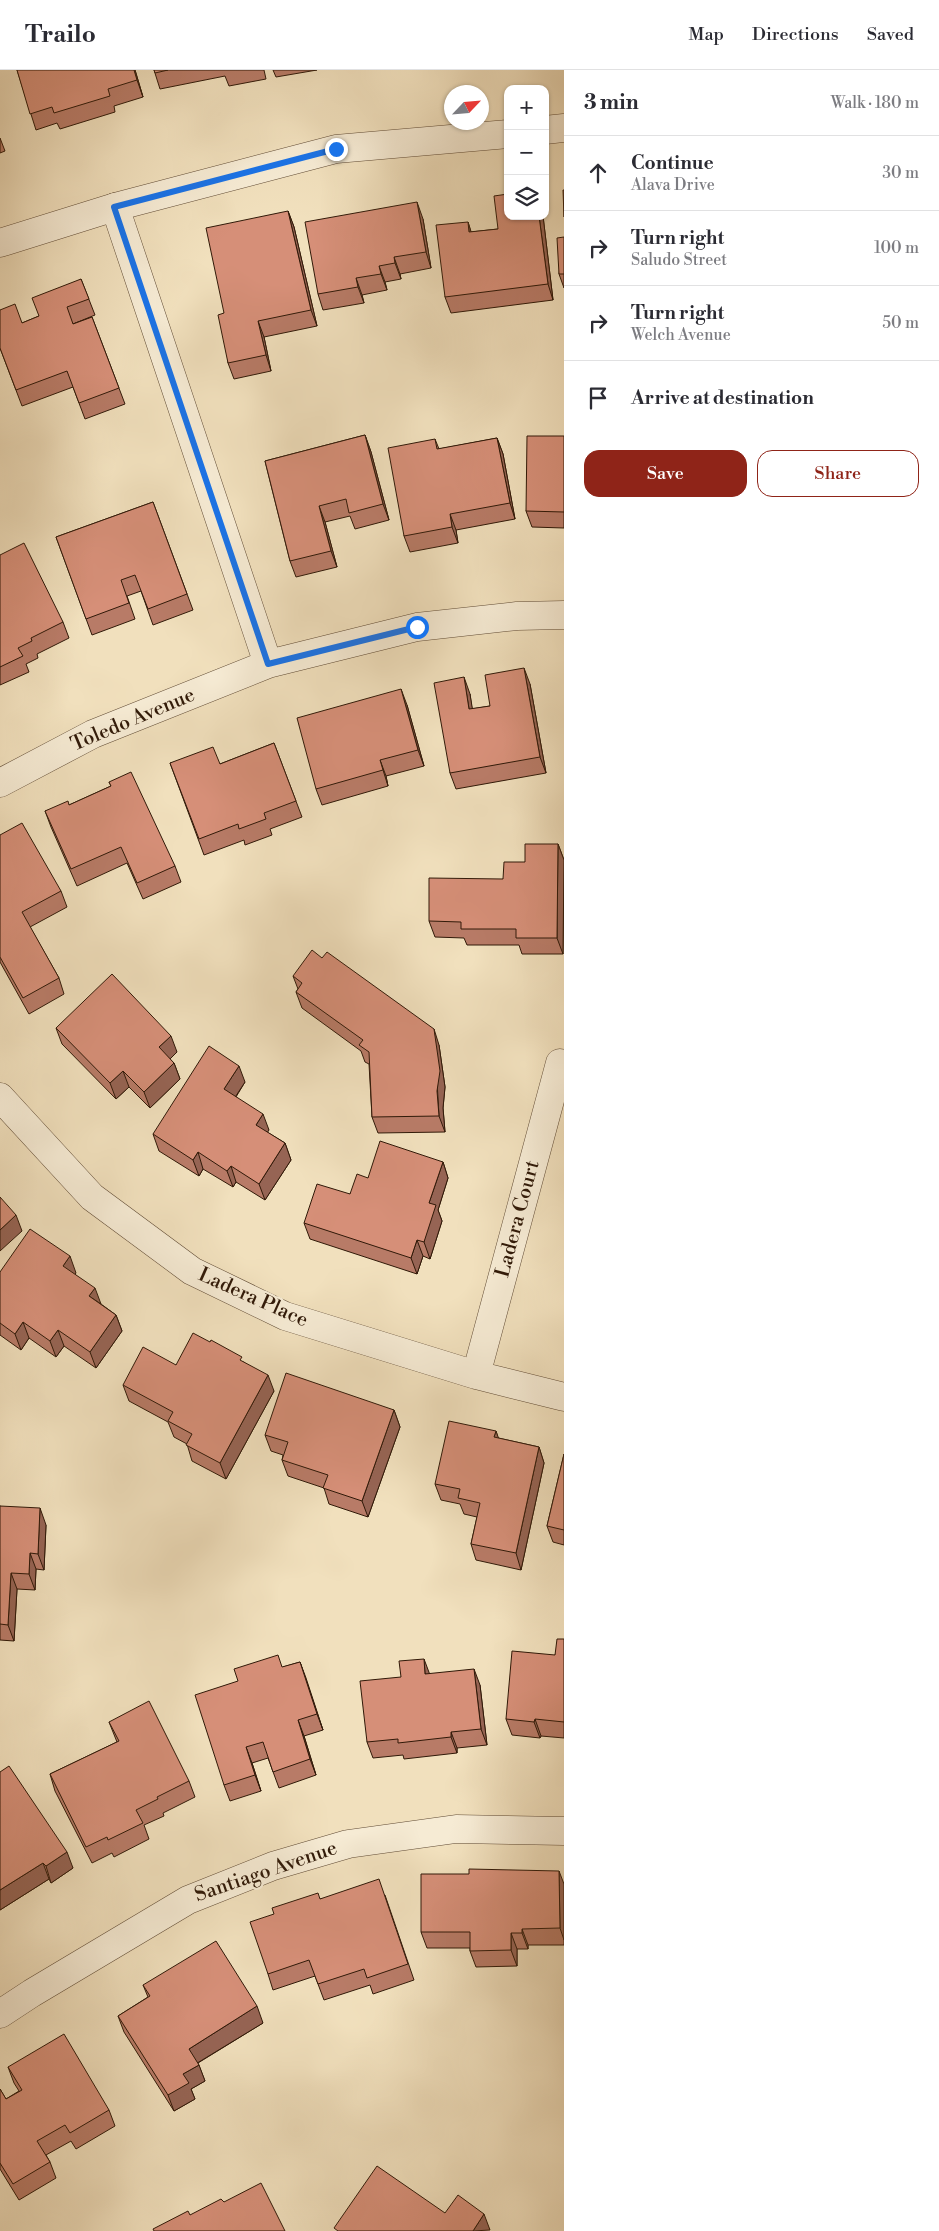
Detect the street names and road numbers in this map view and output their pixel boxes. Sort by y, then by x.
street label: Toledo Avenue [67,683,199,757]
street label: Ladera Court [490,1158,546,1280]
street label: Ladera Place [194,1263,312,1333]
street label: Santiago Avenue [192,1836,340,1908]

